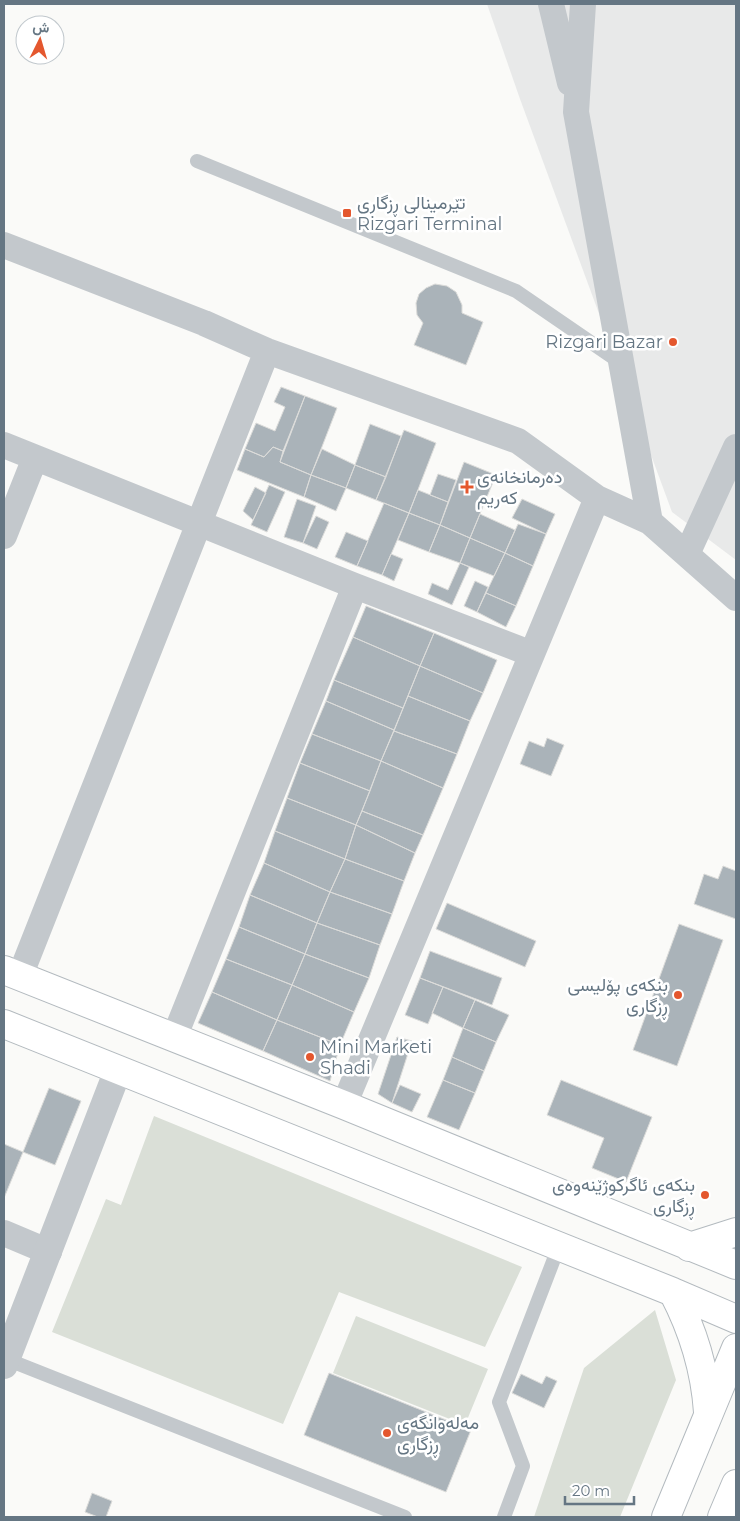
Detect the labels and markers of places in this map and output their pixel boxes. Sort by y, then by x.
place label: تێرمینالی ڕزگاری Rizgari Terminal [357,192,502,235]
marker: تێرمینالی ڕزگاری Rizgari Terminal [341,207,353,219]
place label: Rizgari Bazar [545,331,663,353]
marker: Rizgari Bazar [667,336,679,348]
place label: دەرمانخانەی کەریم [477,466,562,510]
marker: دەرمانخانەی کەریم [461,481,473,493]
place label: بنکەی پۆلیسی ڕزگاری [568,974,668,1020]
marker: بنکەی پۆلیسی ڕزگاری [672,989,684,1001]
place label: Mini Marketi Shadi [320,1036,432,1079]
marker: Mini Marketi Shadi [304,1051,316,1063]
place label: بنکەی ئاگرکوژێنەوەی ڕزگاری [552,1174,695,1220]
marker: بنکەی ئاگرکوژێنەوەی ڕزگاری [699,1189,711,1201]
place label: مەلەوانگەی ڕزگاری [397,1412,479,1458]
marker: مەلەوانگەی ڕزگاری [381,1427,393,1439]

